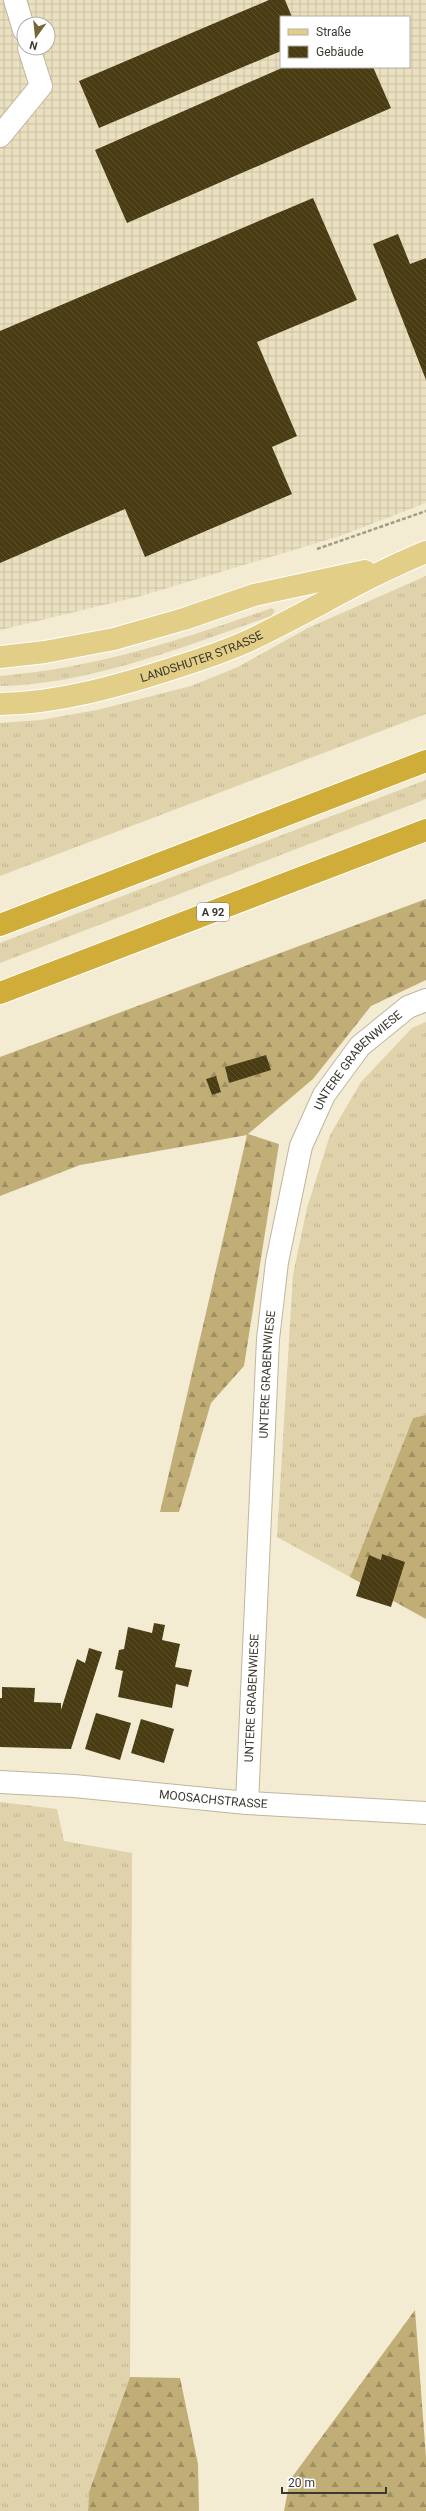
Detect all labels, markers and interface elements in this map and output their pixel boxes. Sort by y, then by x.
north arrow [16,16,56,56]
legend [280,16,410,68]
text: Straße [316,25,351,39]
text: N [28,38,39,52]
text: Gebäude [316,45,364,59]
street label: LANDSHUTER STRASSE [139,628,265,685]
road number: A 92 [197,903,229,921]
street label: UNTERE GRABENWIESE [311,1008,405,1112]
street label: UNTERE GRABENWIESE [257,1309,278,1439]
street label: UNTERE GRABENWIESE [242,1633,262,1763]
street label: MOOSACHSTRASSE [158,1787,268,1811]
scale bar [282,2469,386,2495]
text: 20 m [288,2476,315,2490]

